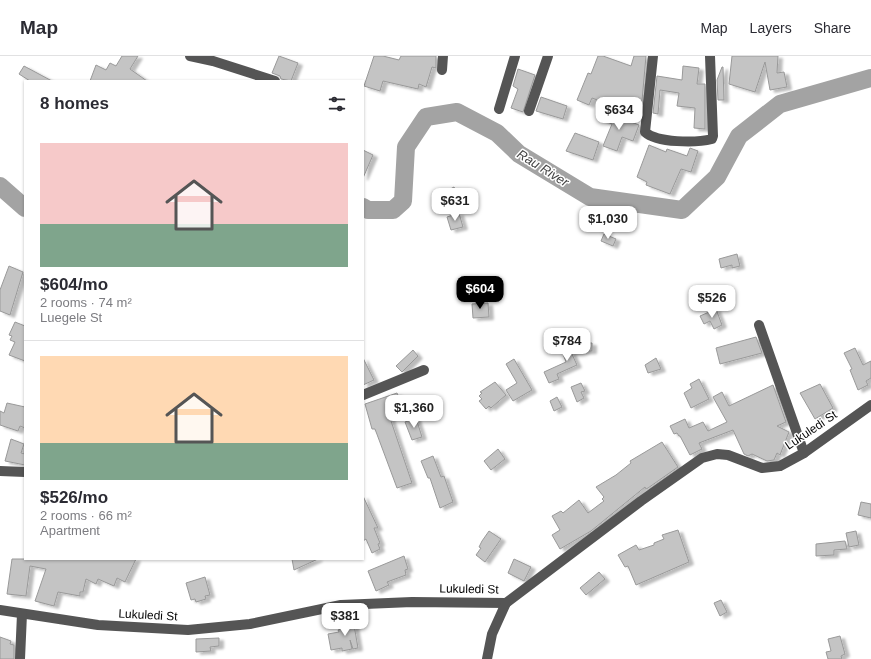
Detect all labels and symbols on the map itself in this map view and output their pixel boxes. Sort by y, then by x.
pin: $634 [595,97,643,131]
water label: Rau River [515,146,572,190]
pin: $631 [431,188,479,222]
pin: $1,030 [575,206,641,240]
pin: $604 [456,276,504,310]
pin: $526 [688,285,736,319]
pin: $784 [543,328,591,362]
pin: $1,360 [381,395,447,429]
street label: Lukuledi St [782,407,840,452]
street label: Lukuledi St [439,581,499,597]
pin: $381 [321,603,369,637]
street label: Lukuledi St [118,606,179,624]

